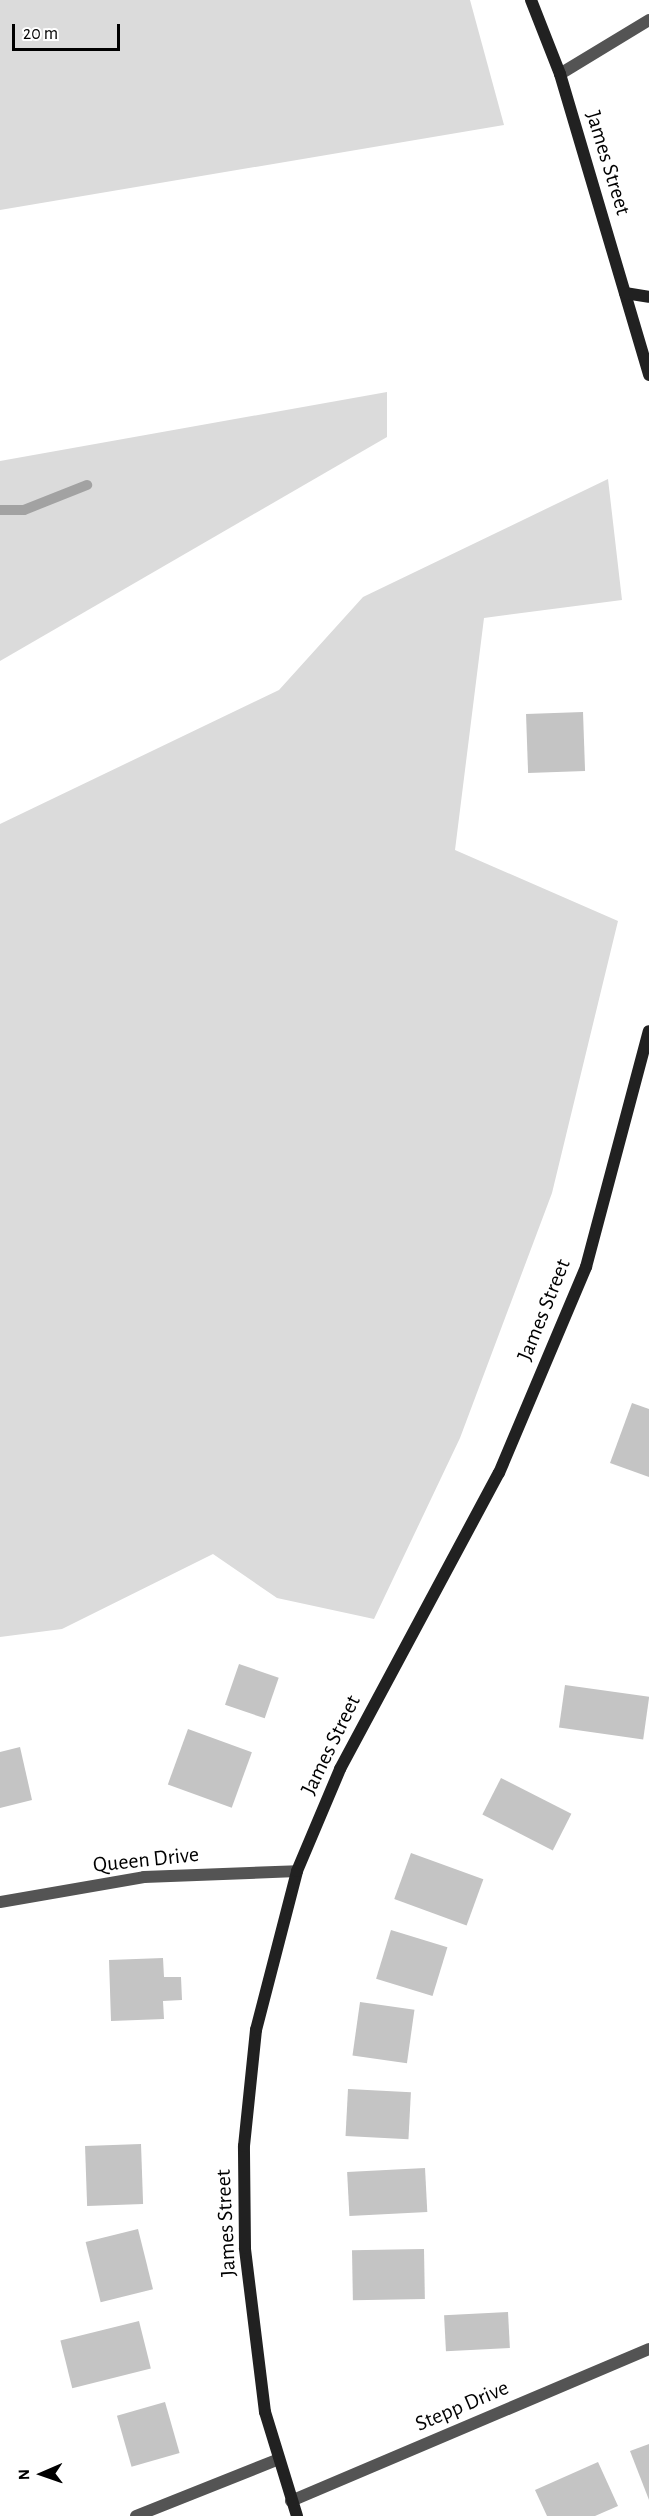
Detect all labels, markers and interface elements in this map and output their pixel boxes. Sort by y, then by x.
scale bar [15,12,123,50]
text: 20 m [23,25,58,43]
street label: James Street [580,108,636,218]
street label: James Street [512,1255,576,1365]
street label: James Street [296,1691,366,1799]
street label: Queen Drive [92,1841,200,1879]
street label: James Street [210,2169,242,2277]
street label: Stepp Drive [411,2375,513,2437]
north arrow [12,2444,72,2504]
text: N [16,2469,32,2480]

